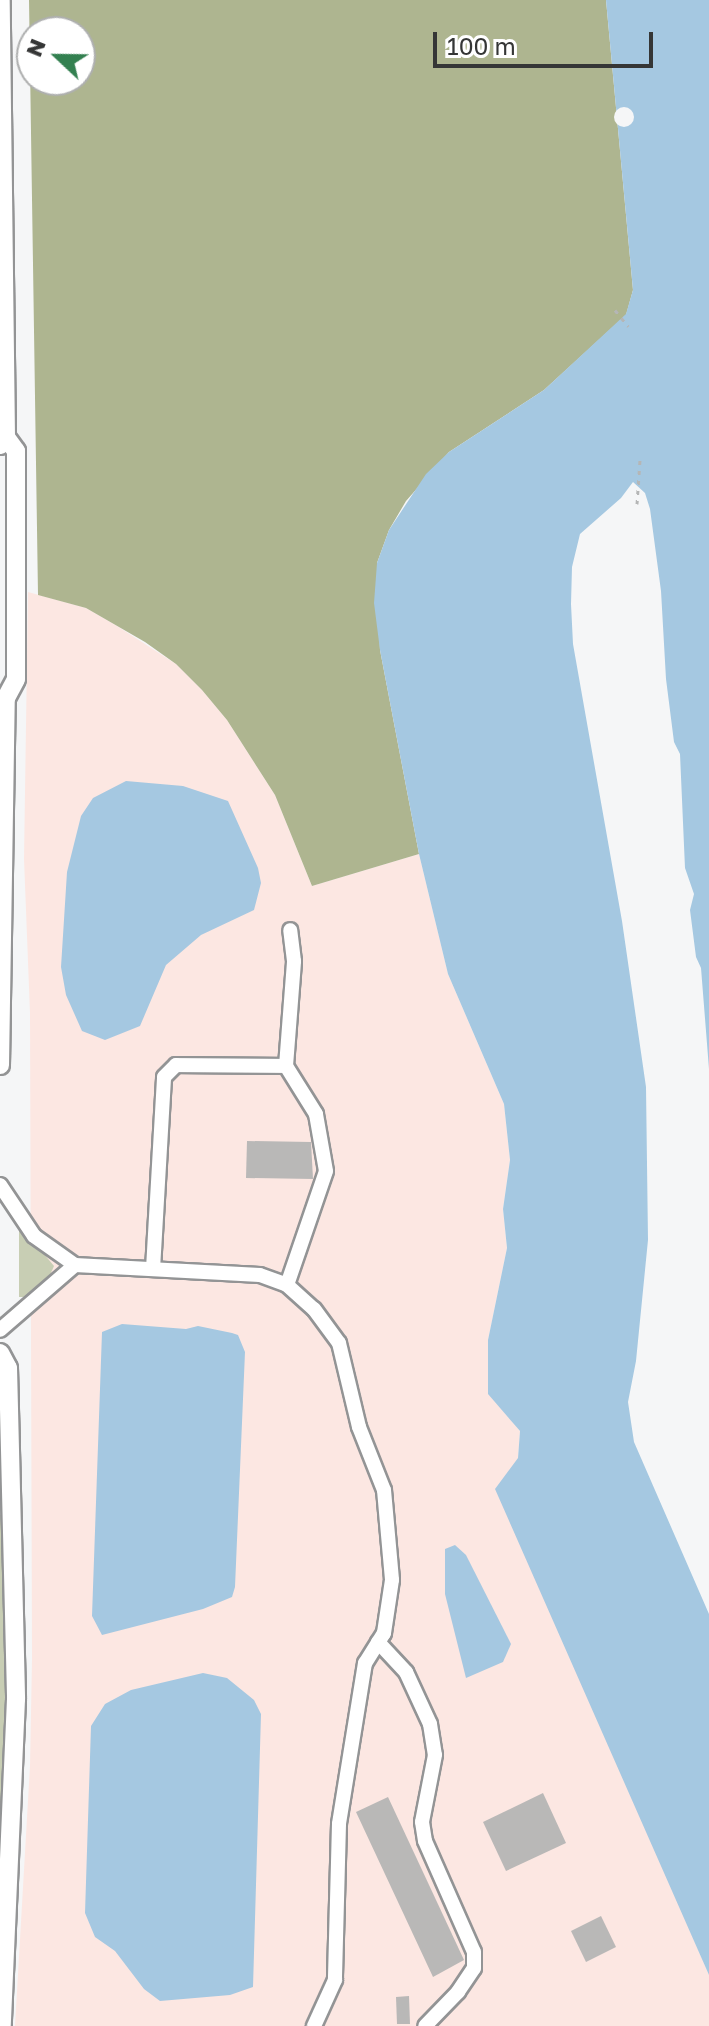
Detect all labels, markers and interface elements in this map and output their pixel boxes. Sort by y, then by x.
north arrow [16,16,96,96]
scale bar [437,16,657,66]
text: 100 m [447,31,516,60]
text: N [19,35,51,60]

